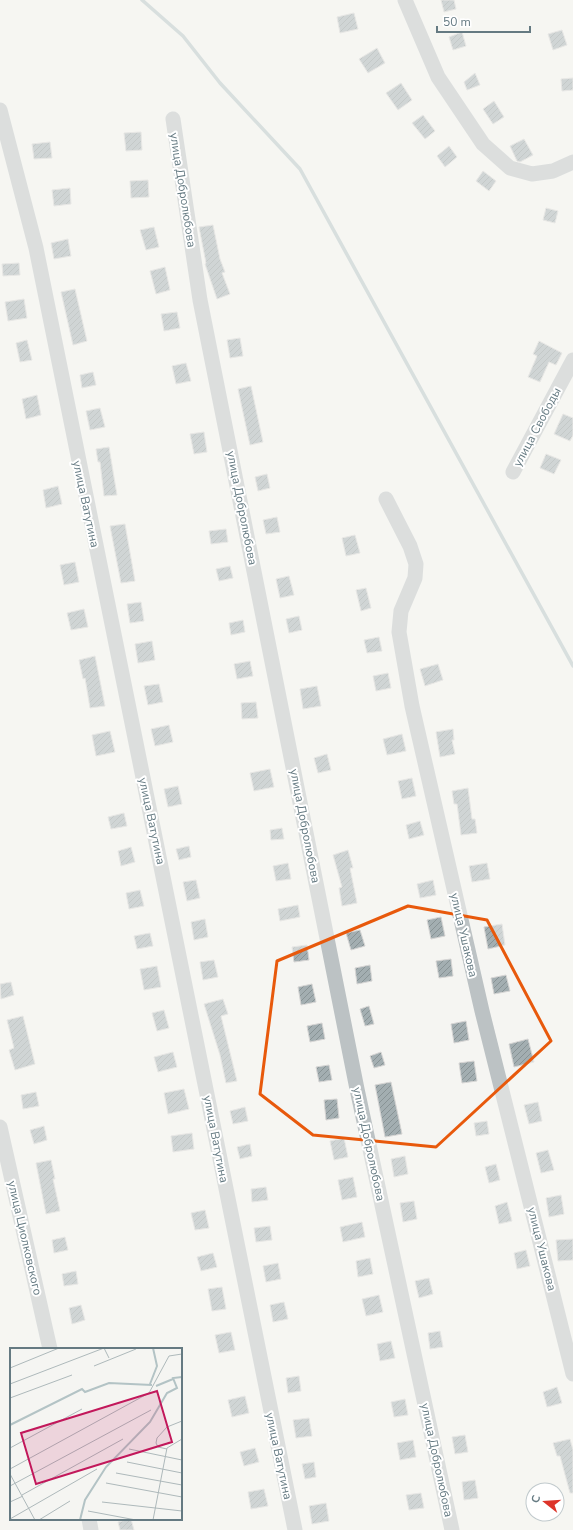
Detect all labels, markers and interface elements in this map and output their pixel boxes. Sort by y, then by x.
scale bar [437,8,530,34]
text: 50 m [443,14,471,30]
street label: улица Добролюбова [166,131,200,249]
street label: улица Свободы [509,385,565,469]
street label: улица Добролюбова [223,450,261,566]
street label: улица Ватутина [69,459,103,549]
street label: улица Добролюбова [286,768,324,884]
street label: улица Ватутина [135,776,169,866]
street label: улица Ушакова [447,891,481,979]
street label: улица Добролюбова [349,1086,389,1202]
street label: улица Ватутина [200,1094,232,1184]
street label: улица Циолковского [4,1179,46,1297]
street label: улица Ушакова [524,1205,560,1293]
inset map [10,1348,182,1520]
street label: улица Добролюбова [417,1402,457,1518]
street label: улица Ватутина [262,1411,296,1501]
north arrow [525,1482,565,1522]
text: С [528,1493,544,1505]

